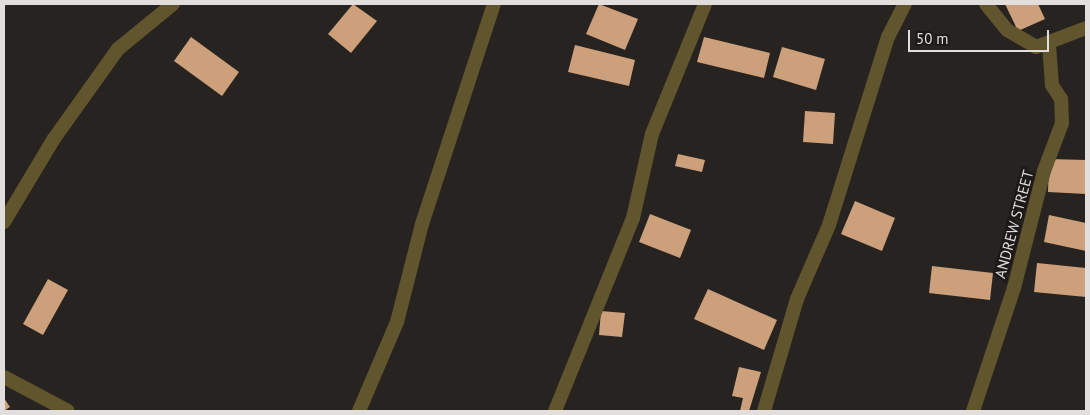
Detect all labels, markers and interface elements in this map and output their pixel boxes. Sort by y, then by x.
scale bar [910,20,1051,52]
text: 50 m [916,29,949,48]
street label: ANDREW STREET [991,168,1037,280]

